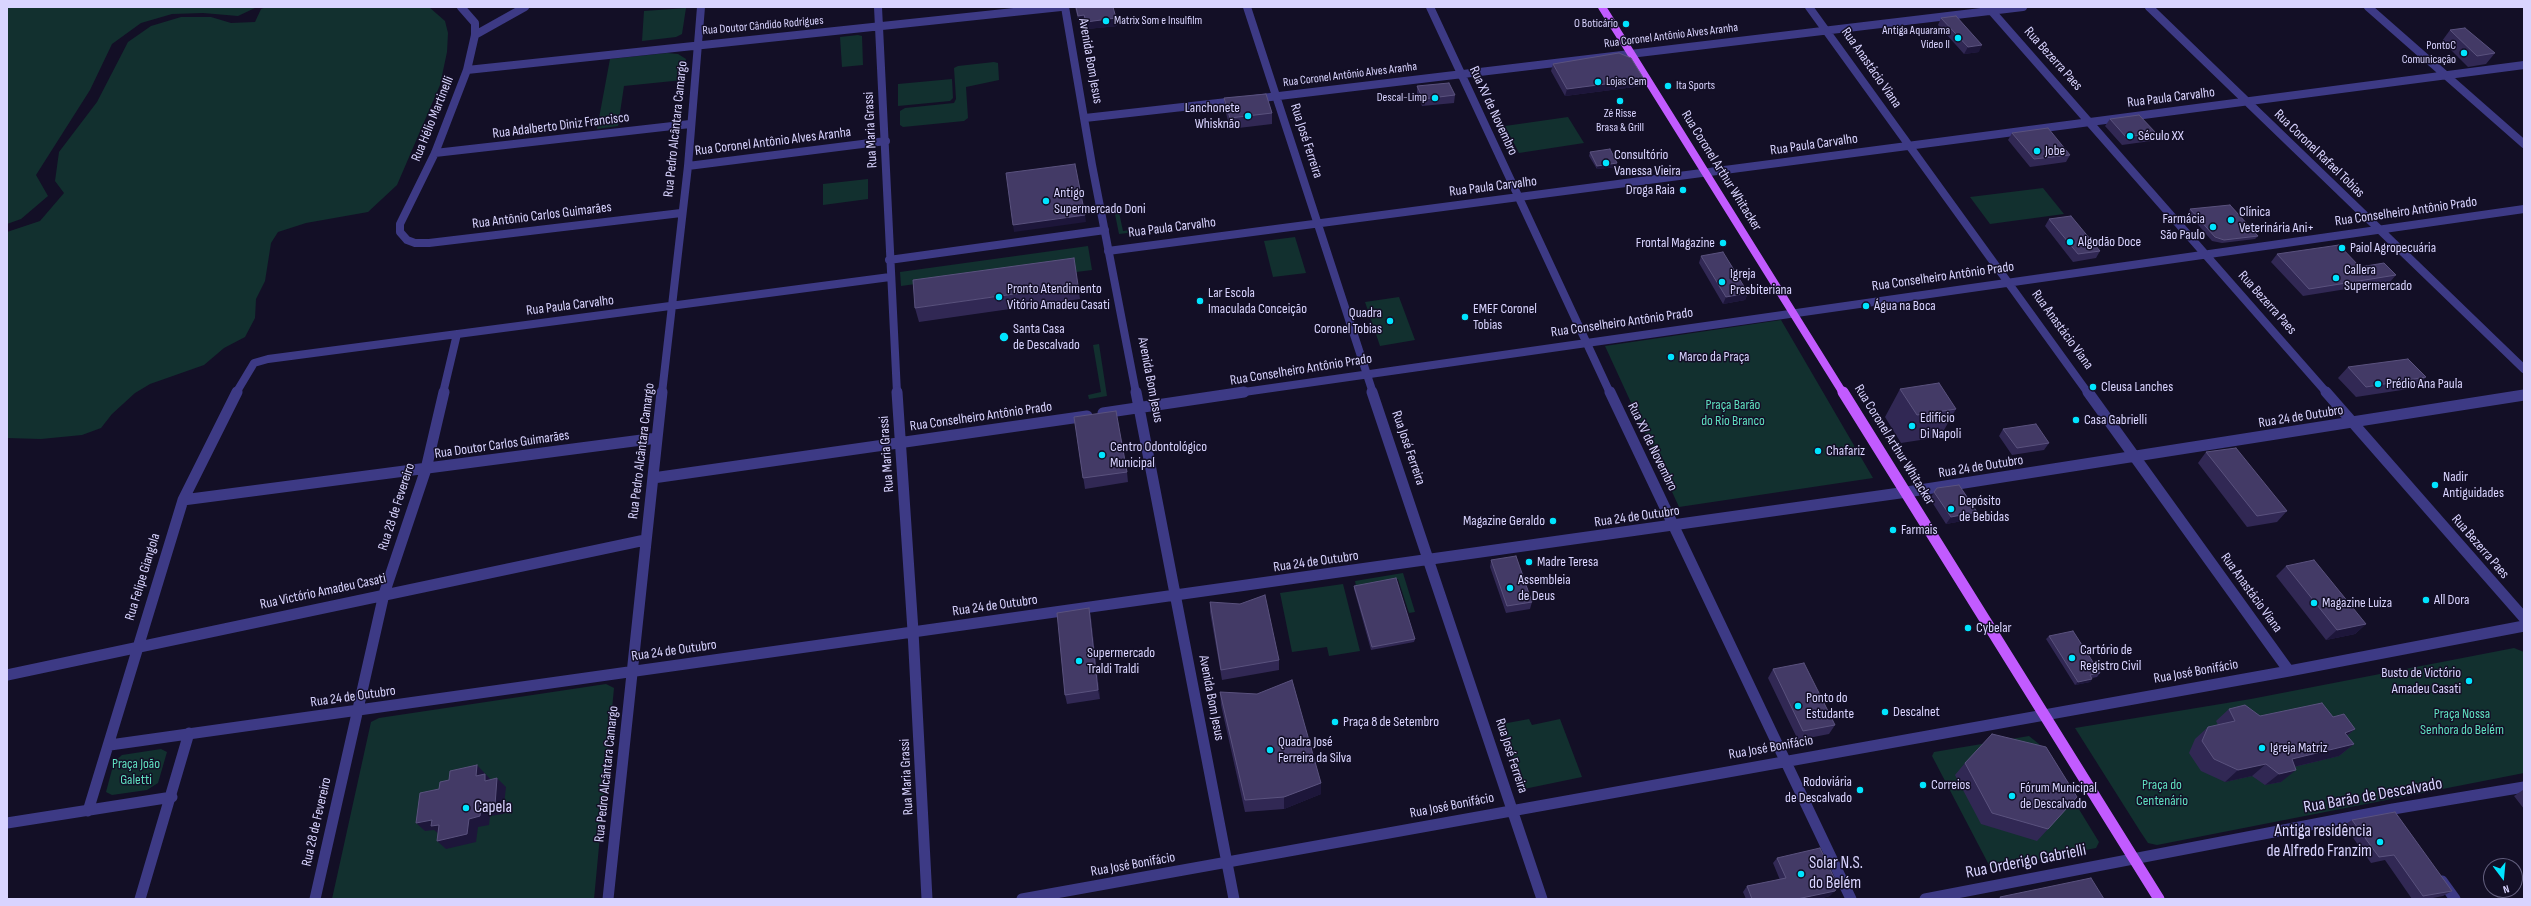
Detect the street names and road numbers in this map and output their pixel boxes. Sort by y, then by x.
street label: Rua Doutor Cândido Rodrigues [702,14,824,38]
street label: Avenida Bom Jesus [1074,17,1106,105]
street label: Rua Coronel Antônio Alves Aranha [1603,21,1739,51]
street label: Rua Bezerra Paes [2020,24,2086,94]
street label: Rua Anastácio Viana [1837,25,1905,111]
street label: Rua Pedro Alcântara Camargo [660,60,692,198]
street label: Rua Coronel Antônio Alves Aranha [1282,60,1418,90]
street label: Rua XV de Novembro [1465,64,1521,158]
street label: Rua Hélio Martinelli [408,74,458,164]
street label: Rua Paula Carvalho [2126,84,2216,112]
street label: Rua Maria Grassi [861,91,881,169]
street label: Rua José Ferreira [1286,102,1326,180]
street label: Rua Coronel Rafael Tobias [2270,107,2368,201]
street label: Rua Coronel Arthur Whitacker [1677,108,1765,234]
street label: Rua Adalberto Diniz Francisco [492,109,630,143]
street label: Rua Coronel Antônio Alves Aranha [694,124,852,160]
street label: Rua Paula Carvalho [1769,131,1859,159]
street label: Rua Paula Carvalho [1448,173,1538,201]
street label: Rua Conselheiro Antônio Prado [2334,194,2478,230]
street label: Rua Antônio Carlos Guimarães [471,199,613,233]
street label: Rua Paula Carvalho [1127,214,1217,242]
street label: Rua Conselheiro Antônio Prado [1871,259,2015,295]
street label: Rua Bezerra Paes [2234,268,2300,338]
street label: Rua Anastácio Viana [2028,287,2096,373]
street label: Rua Paula Carvalho [525,292,615,320]
street label: Rua Conselheiro Antônio Prado [1550,305,1694,341]
street label: Avenida Bom Jesus [1134,336,1166,424]
street label: Rua Conselheiro Antônio Prado [1229,350,1373,390]
street label: Rua Pedro Alcântara Camargo [625,382,659,520]
street label: Rua Coronel Arthur Whitacker [1850,382,1938,508]
street label: Rua Conselheiro Antônio Prado [909,399,1053,435]
street label: Rua XV de Novembro [1623,400,1681,494]
street label: Rua 24 de Outubro [2257,402,2345,432]
street label: Rua José Ferreira [1387,409,1429,487]
street label: Rua Maria Grassi [876,415,898,493]
street label: Rua Doutor Carlos Guimarães [433,427,571,463]
street label: Rua 24 de Outubro [1937,452,2025,482]
street label: Rua 28 de Fevereiro [375,461,419,553]
street label: Rua 24 de Outubro [1593,503,1681,531]
street label: Rua Bezerra Paes [2448,512,2512,582]
street label: Rua Felipe Giangola [122,531,164,623]
street label: Rua 24 de Outubro [1272,548,1360,576]
street label: Rua Anastácio Viana [2217,550,2285,636]
street label: Rua Victório Amadeu Casati [258,570,388,614]
street label: Rua 24 de Outubro [951,592,1039,620]
street label: Rua 24 de Outubro [630,637,718,665]
street label: Avenida Bom Jesus [1195,654,1227,742]
street label: Rua José Bonifácio [2152,656,2240,688]
street label: Rua 24 de Outubro [309,683,397,711]
street label: Rua Pedro Alcântara Camargo [591,705,623,843]
street label: Rua José Ferreira [1491,717,1531,795]
street label: Rua José Bonifácio [1727,732,1815,764]
street label: Rua Maria Grassi [897,738,917,816]
street label: Rua Barão de Descalvado [2302,774,2444,818]
street label: Rua 28 de Fevereiro [299,776,335,868]
street label: Rua José Bonifácio [1408,790,1496,822]
street label: Rua Orderigo Gabrielli [1964,840,2088,884]
street label: Rua José Bonifácio [1089,849,1177,881]

